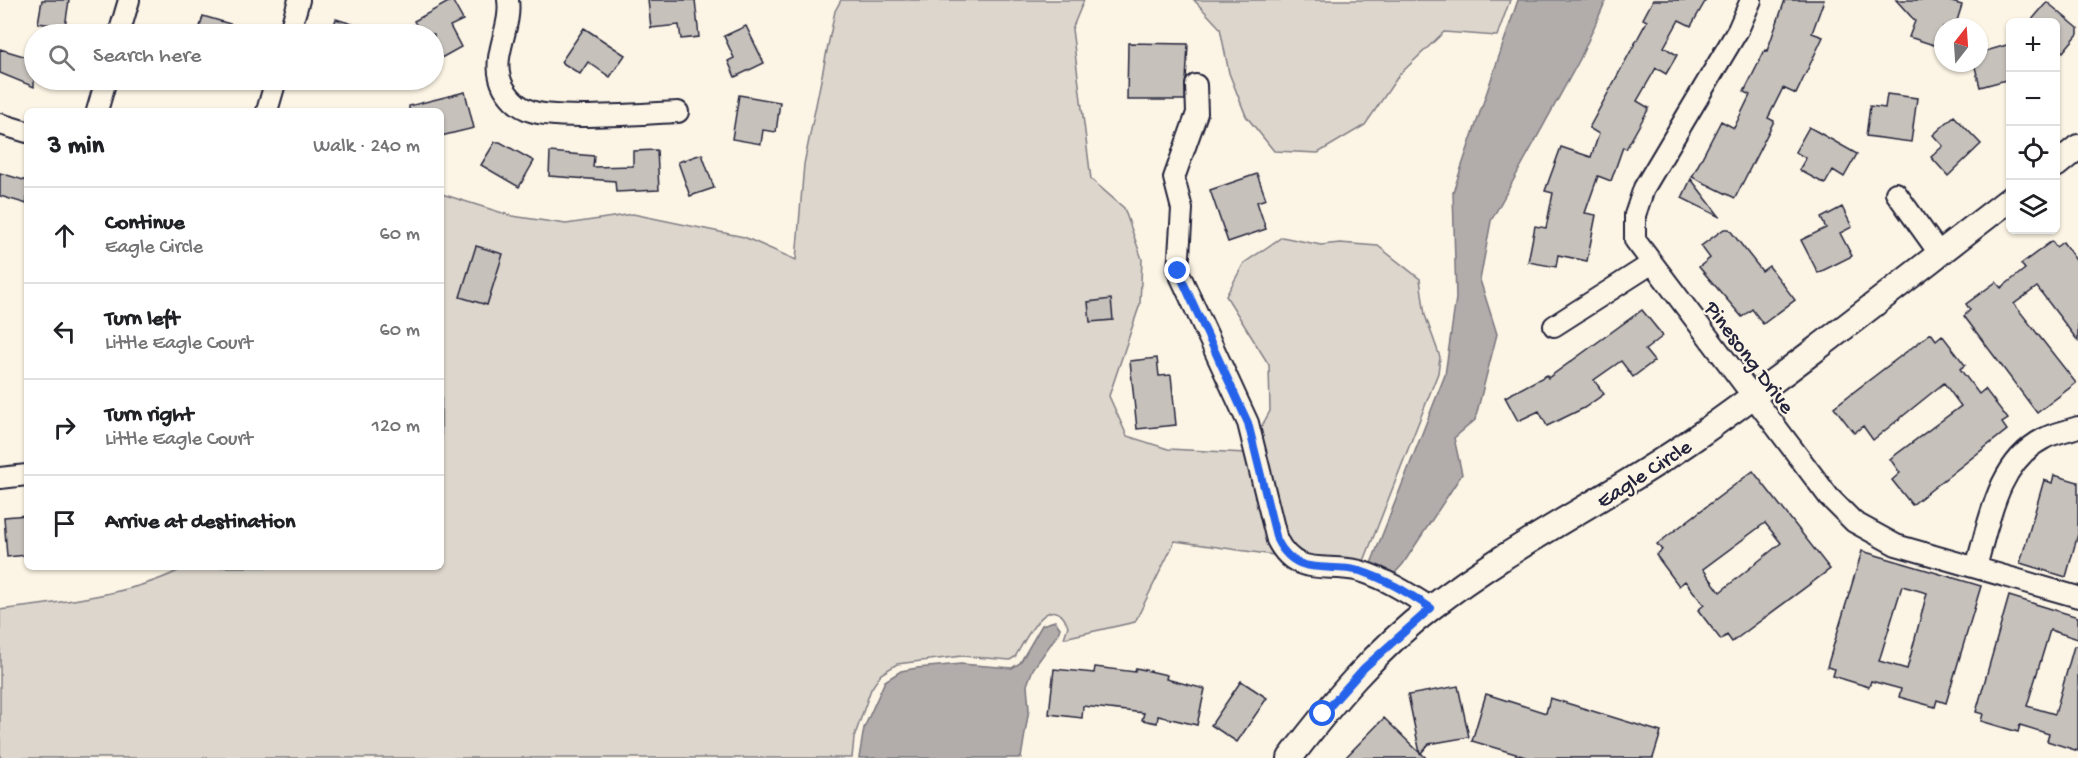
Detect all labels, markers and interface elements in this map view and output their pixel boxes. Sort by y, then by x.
north arrow [1934,18,1988,72]
map controls [2006,18,2060,234]
button: + [2006,18,2060,72]
search box [24,24,444,90]
icon: search [45,41,78,74]
text: Search here [93,44,201,70]
button: − [2006,72,2060,126]
button: locate [2006,126,2060,180]
text: 3 min [48,132,104,163]
text: Walk · 240 m [313,136,420,159]
button: layers [2006,180,2060,234]
text: Continue [105,211,185,237]
icon: ahead [48,219,81,252]
text: 60 m [380,224,420,247]
text: Eagle Circle [105,237,203,260]
route end [1164,257,1190,283]
street label: Pinesong Drive [1696,296,1799,420]
text: Turn left [105,307,179,333]
icon: left [48,315,81,348]
text: 60 m [380,320,420,343]
text: Little Eagle Court [105,333,253,356]
text: Turn right [105,403,193,429]
icon: right [48,411,81,444]
text: 120 m [372,416,420,439]
text: Little Eagle Court [105,429,253,452]
street label: Eagle Circle [1593,435,1698,516]
icon: arrive [48,507,81,540]
text: Arrive at destination [105,510,295,536]
route start [1309,700,1335,726]

